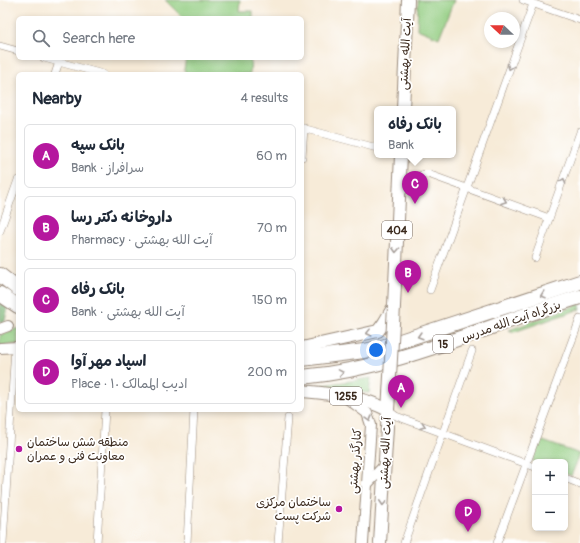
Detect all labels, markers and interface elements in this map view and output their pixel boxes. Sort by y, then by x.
north arrow [484,12,520,48]
search box [16,16,304,60]
street label: آیت الله بهشتی [396,17,415,90]
icon: search [30,27,52,49]
text: Search here [62,29,135,48]
one-way arrow [507,63,515,70]
text: Nearby [32,88,81,109]
text: 4 results [241,90,288,106]
popup [374,106,456,158]
text: بانک رفاه [388,115,442,134]
text: بانک سپه [71,136,125,155]
text: Bank [388,137,414,153]
text: A [42,148,50,164]
text: 60 m [256,148,287,164]
text: Bank · سرافراز [71,160,144,176]
pin: C [402,171,428,204]
one-way arrow [558,178,566,185]
one-way arrow [500,196,507,205]
text: داروخانه دکتر رسا [71,208,173,227]
text: B [42,220,50,236]
text: 70 m [257,220,287,236]
road number: 404 [382,221,412,239]
text: Pharmacy · آیت الله بهشتی [71,232,213,248]
one-way arrow [392,247,401,253]
pin: B [395,260,421,293]
text: بانک رفاه [71,280,125,299]
one-way arrow [540,290,547,298]
text: C [42,292,50,308]
text: 150 m [252,292,287,308]
street label: بزرگراه آیت الله مدرس [459,297,563,346]
text: Bank · آیت الله بهشتی [71,304,185,320]
one-way arrow [366,328,373,337]
one-way arrow [416,331,423,340]
road number: 15 [433,335,453,353]
your location [366,340,386,360]
text: اسپاد مهر آوا [71,352,146,371]
text: D [42,364,50,380]
text: 200 m [248,364,287,380]
one-way arrow [338,369,344,377]
pin: A [388,375,414,408]
text: Place · ادیب الممالک ۱۰ [71,376,187,392]
road number: 1255 [330,387,362,405]
one-way arrow [364,416,373,423]
street label: آیت الله بهشتی [376,416,395,489]
one-way arrow [420,421,427,430]
street label: کنارگذر بهشتی [346,428,365,494]
place label: منطقه شش ساختمان معاونت فنی و عمران [27,435,128,464]
marker: منطقه شش ساختمان معاونت فنی و عمران [14,444,24,454]
map controls [532,459,568,531]
button: + [532,459,568,495]
place label: ساختمان مرکزی شرکت پست [256,495,331,524]
button: − [532,495,568,531]
pin: D [455,499,481,532]
one-way arrow [378,500,387,506]
marker: ساختمان مرکزی شرکت پست [334,504,344,514]

